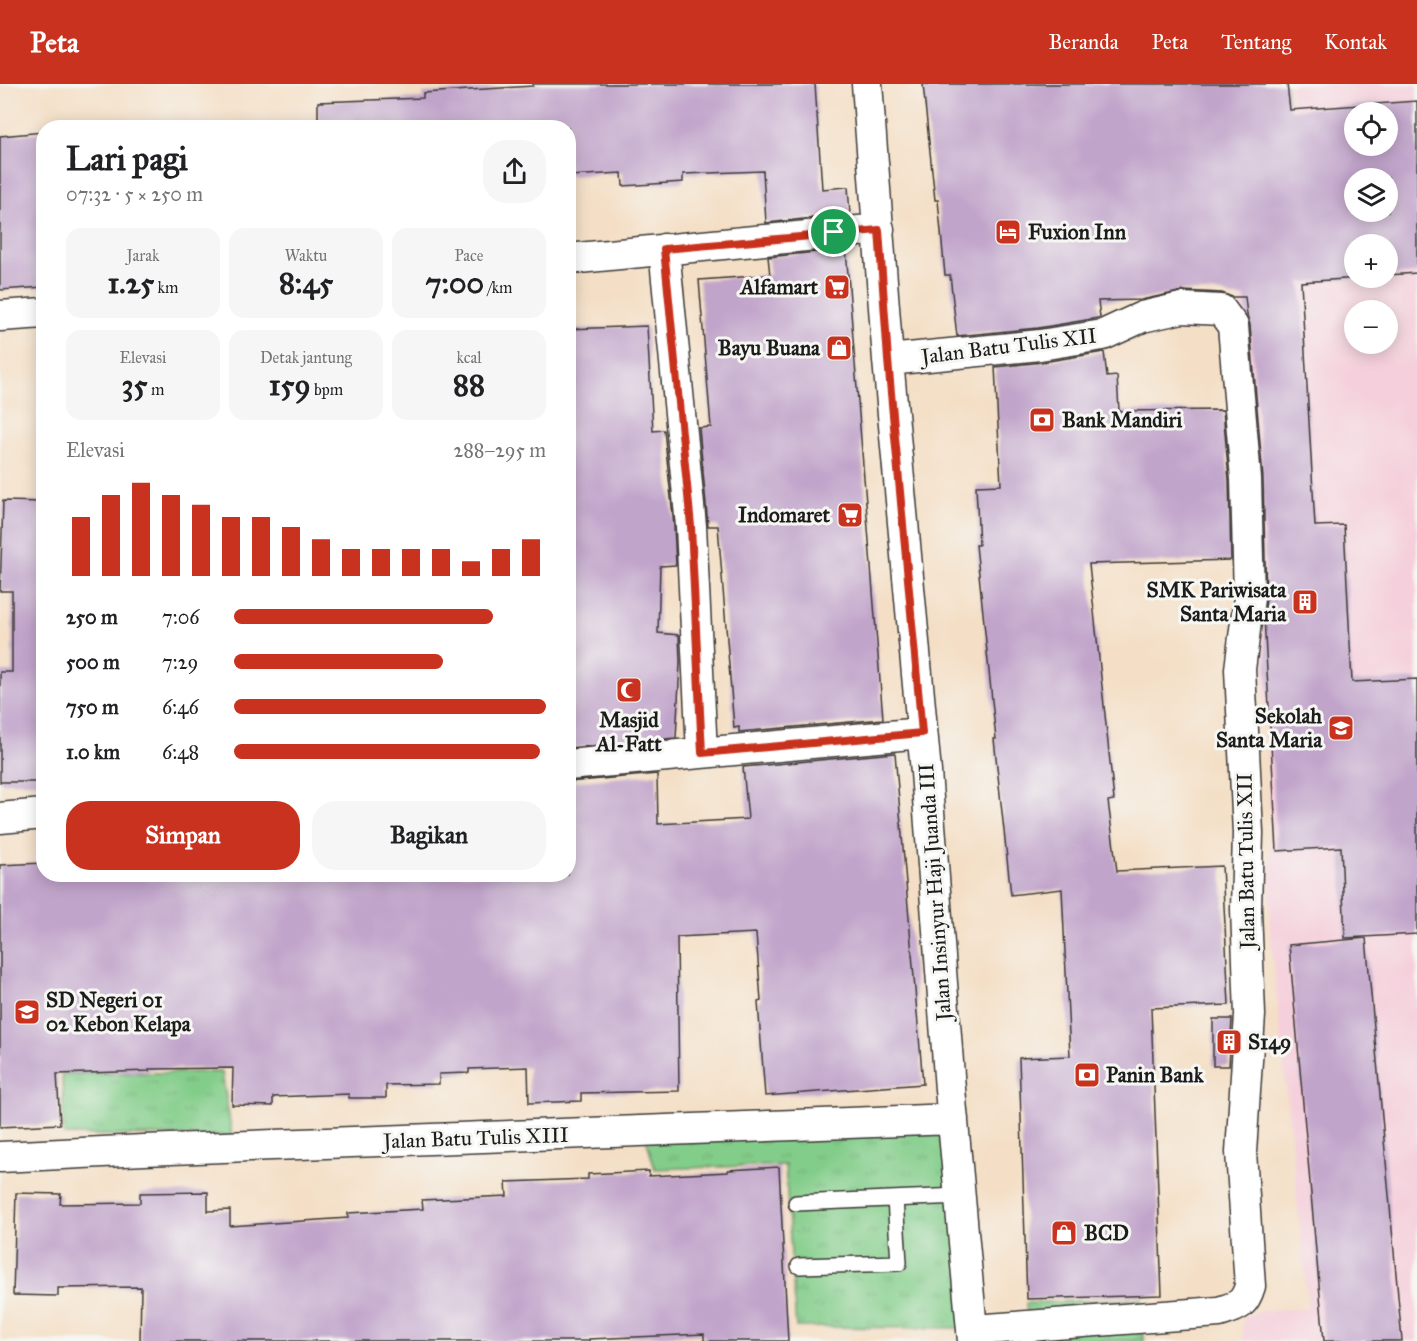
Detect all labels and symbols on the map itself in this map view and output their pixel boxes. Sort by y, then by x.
pin [808,206,859,257]
hotel icon: Fuxion Inn [993,217,1023,247]
place label: Fuxion Inn [1028,219,1127,245]
supermarket icon: Alfamart [822,272,852,302]
place label: Alfamart [738,274,819,300]
street label: Jalan Batu Tulis XII [918,322,1098,370]
shop icon: Bayu Buana [824,333,854,363]
place label: Bayu Buana [718,335,821,361]
bank icon: Bank Mandiri [1027,405,1057,435]
place label: Bank Mandiri [1062,407,1182,433]
supermarket icon: Indomaret [835,500,865,530]
place label: Indomaret [738,502,831,528]
place label: SMK Pariwisata Santa Maria [1147,577,1287,627]
building icon: SMK Pariwisata Santa Maria [1290,587,1320,617]
mosque icon: Masjid Al-Fatt [614,675,644,705]
place label: Sekolah Santa Maria [1216,703,1323,753]
place label: Masjid Al-Fatt [594,707,662,757]
school or university icon: Sekolah Santa Maria [1326,713,1356,743]
street label: Jalan Insinyur Haji Juanda III [913,762,957,1024]
street label: Jalan Batu Tulis XII [1231,773,1261,951]
place label: SD Negeri 01 02 Kebon Kelapa [46,987,192,1037]
school or university icon: SD Negeri 01 02 Kebon Kelapa [12,997,42,1027]
building icon: S149 [1214,1027,1244,1057]
place label: S149 [1248,1029,1291,1055]
bank icon: Panin Bank [1072,1060,1102,1090]
place label: Panin Bank [1106,1062,1205,1088]
street label: Jalan Batu Tulis XIII [381,1122,569,1154]
shop icon: BCD [1049,1218,1079,1248]
place label: BCD [1084,1220,1129,1246]

